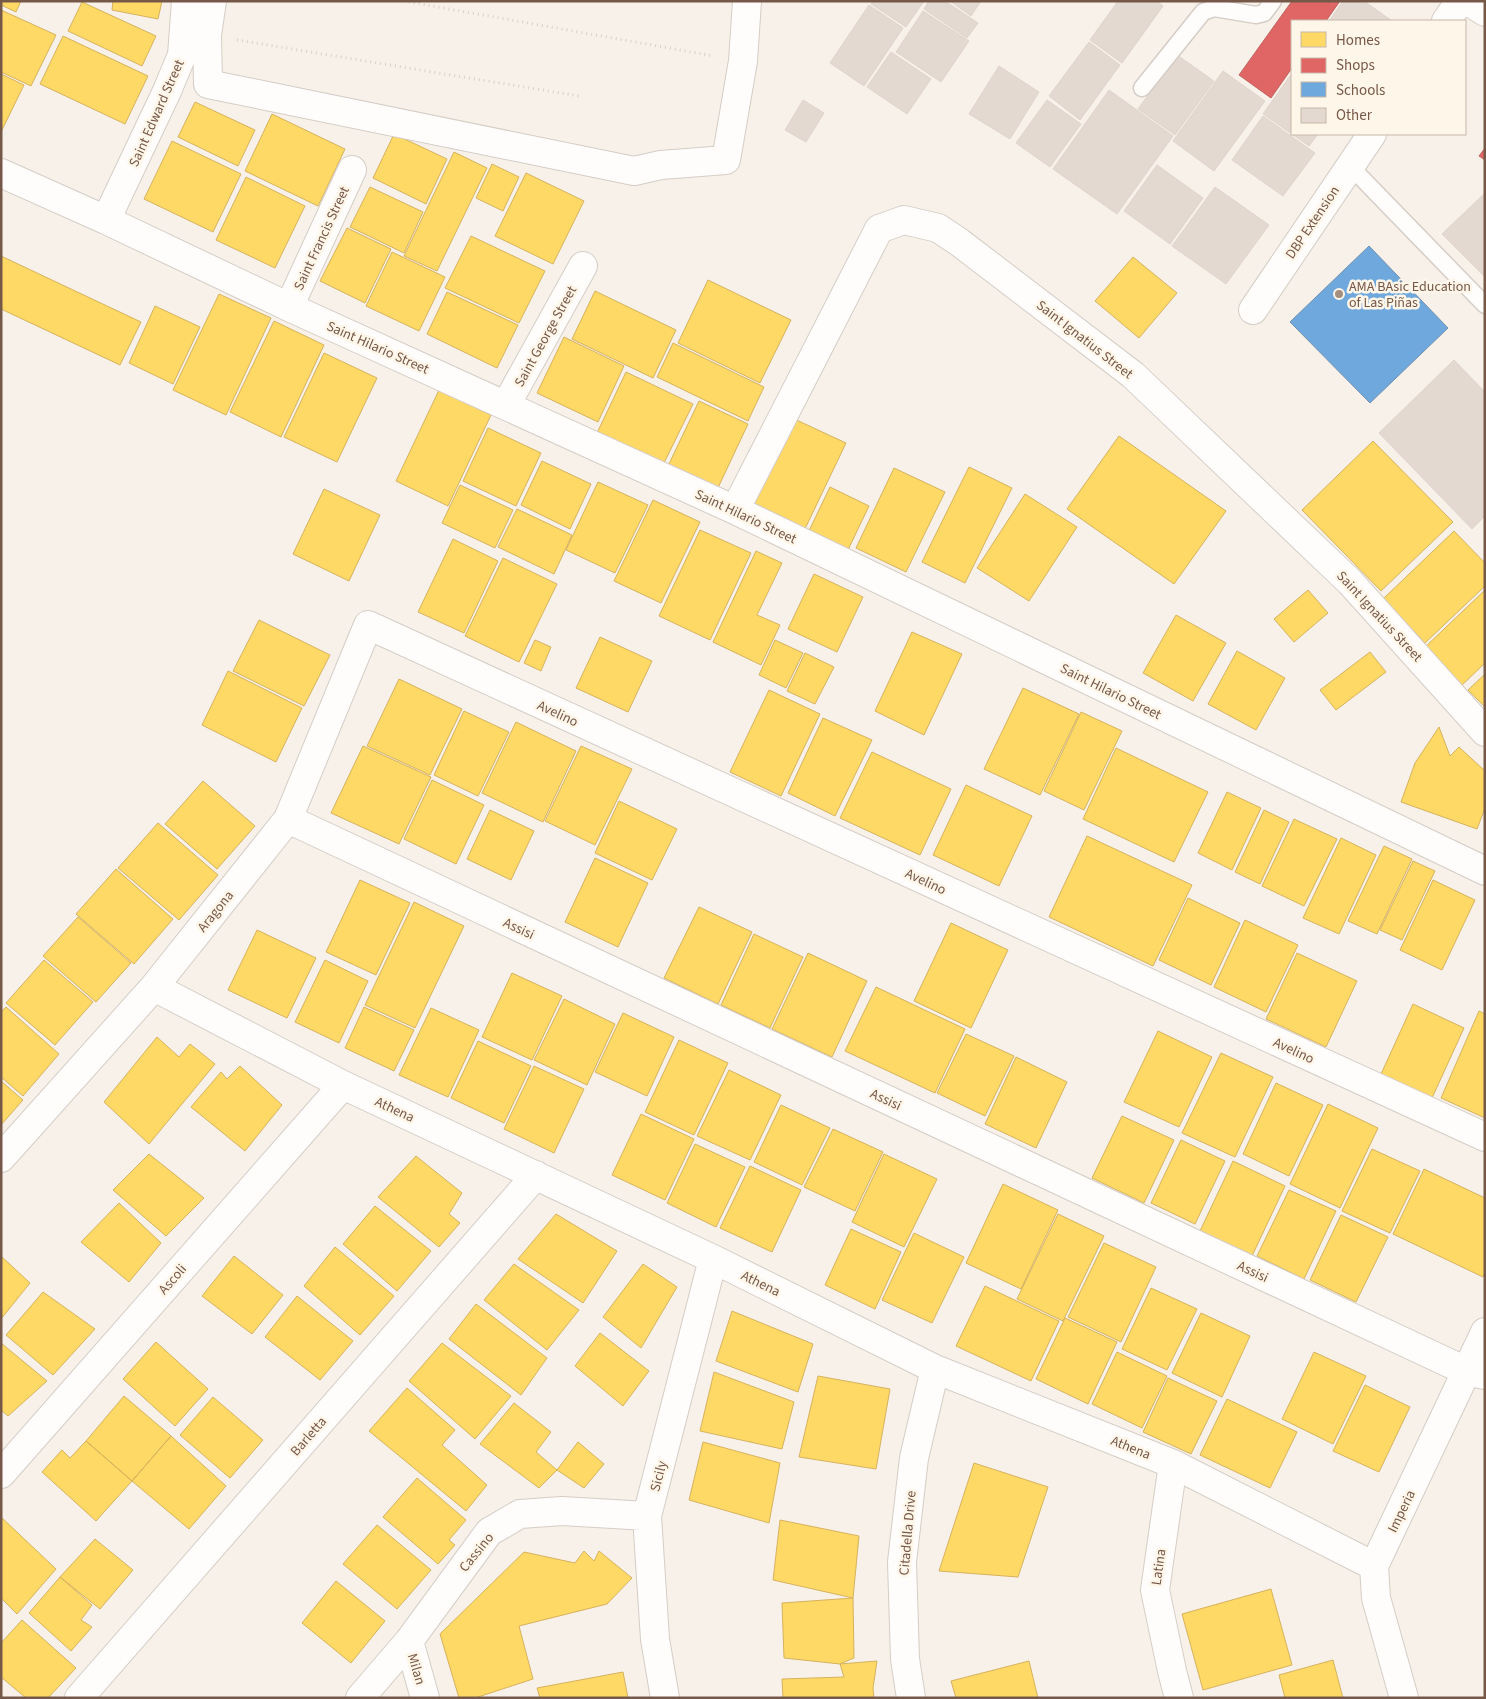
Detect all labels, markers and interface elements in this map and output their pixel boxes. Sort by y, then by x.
legend [1291,20,1466,135]
text: Homes [1336,30,1380,51]
text: Shops [1336,55,1375,76]
street label: Saint Edward Street [124,56,190,170]
text: Schools [1336,80,1385,101]
text: Other [1336,105,1373,126]
street label: DBP Extension [1281,182,1345,263]
street label: Saint Francis Street [289,183,355,294]
place label: AMA BAsic Education of Las Piñas [1349,277,1471,313]
street label: Saint George Street [510,282,582,391]
marker: AMA BAsic Education of Las Piñas [1333,288,1345,300]
street label: Saint Ignatius Street [1032,296,1137,384]
street label: Saint Hilario Street [323,316,432,380]
street label: Saint Hilario Street [691,485,800,549]
street label: Saint Ignatius Street [1332,567,1427,667]
street label: Saint Hilario Street [1057,659,1165,725]
street label: Avelino [534,696,581,732]
street label: Avelino [902,864,949,900]
street label: Aragona [193,887,239,937]
street label: Assisi [500,913,537,945]
street label: Avelino [1270,1033,1317,1069]
street label: Assisi [867,1084,904,1116]
street label: Athena [372,1092,418,1128]
street label: Assisi [1234,1256,1271,1288]
street label: Ascoli [154,1260,192,1299]
street label: Athena [738,1266,784,1302]
street label: Barletta [286,1413,332,1461]
street label: Athena [1108,1431,1154,1465]
street label: Sicily [646,1458,673,1494]
street label: Imperia [1383,1487,1421,1536]
street label: Citadella Drive [894,1490,922,1576]
street label: Cassino [455,1529,499,1577]
street label: Latina [1147,1548,1171,1587]
street label: Milan [402,1651,430,1687]

